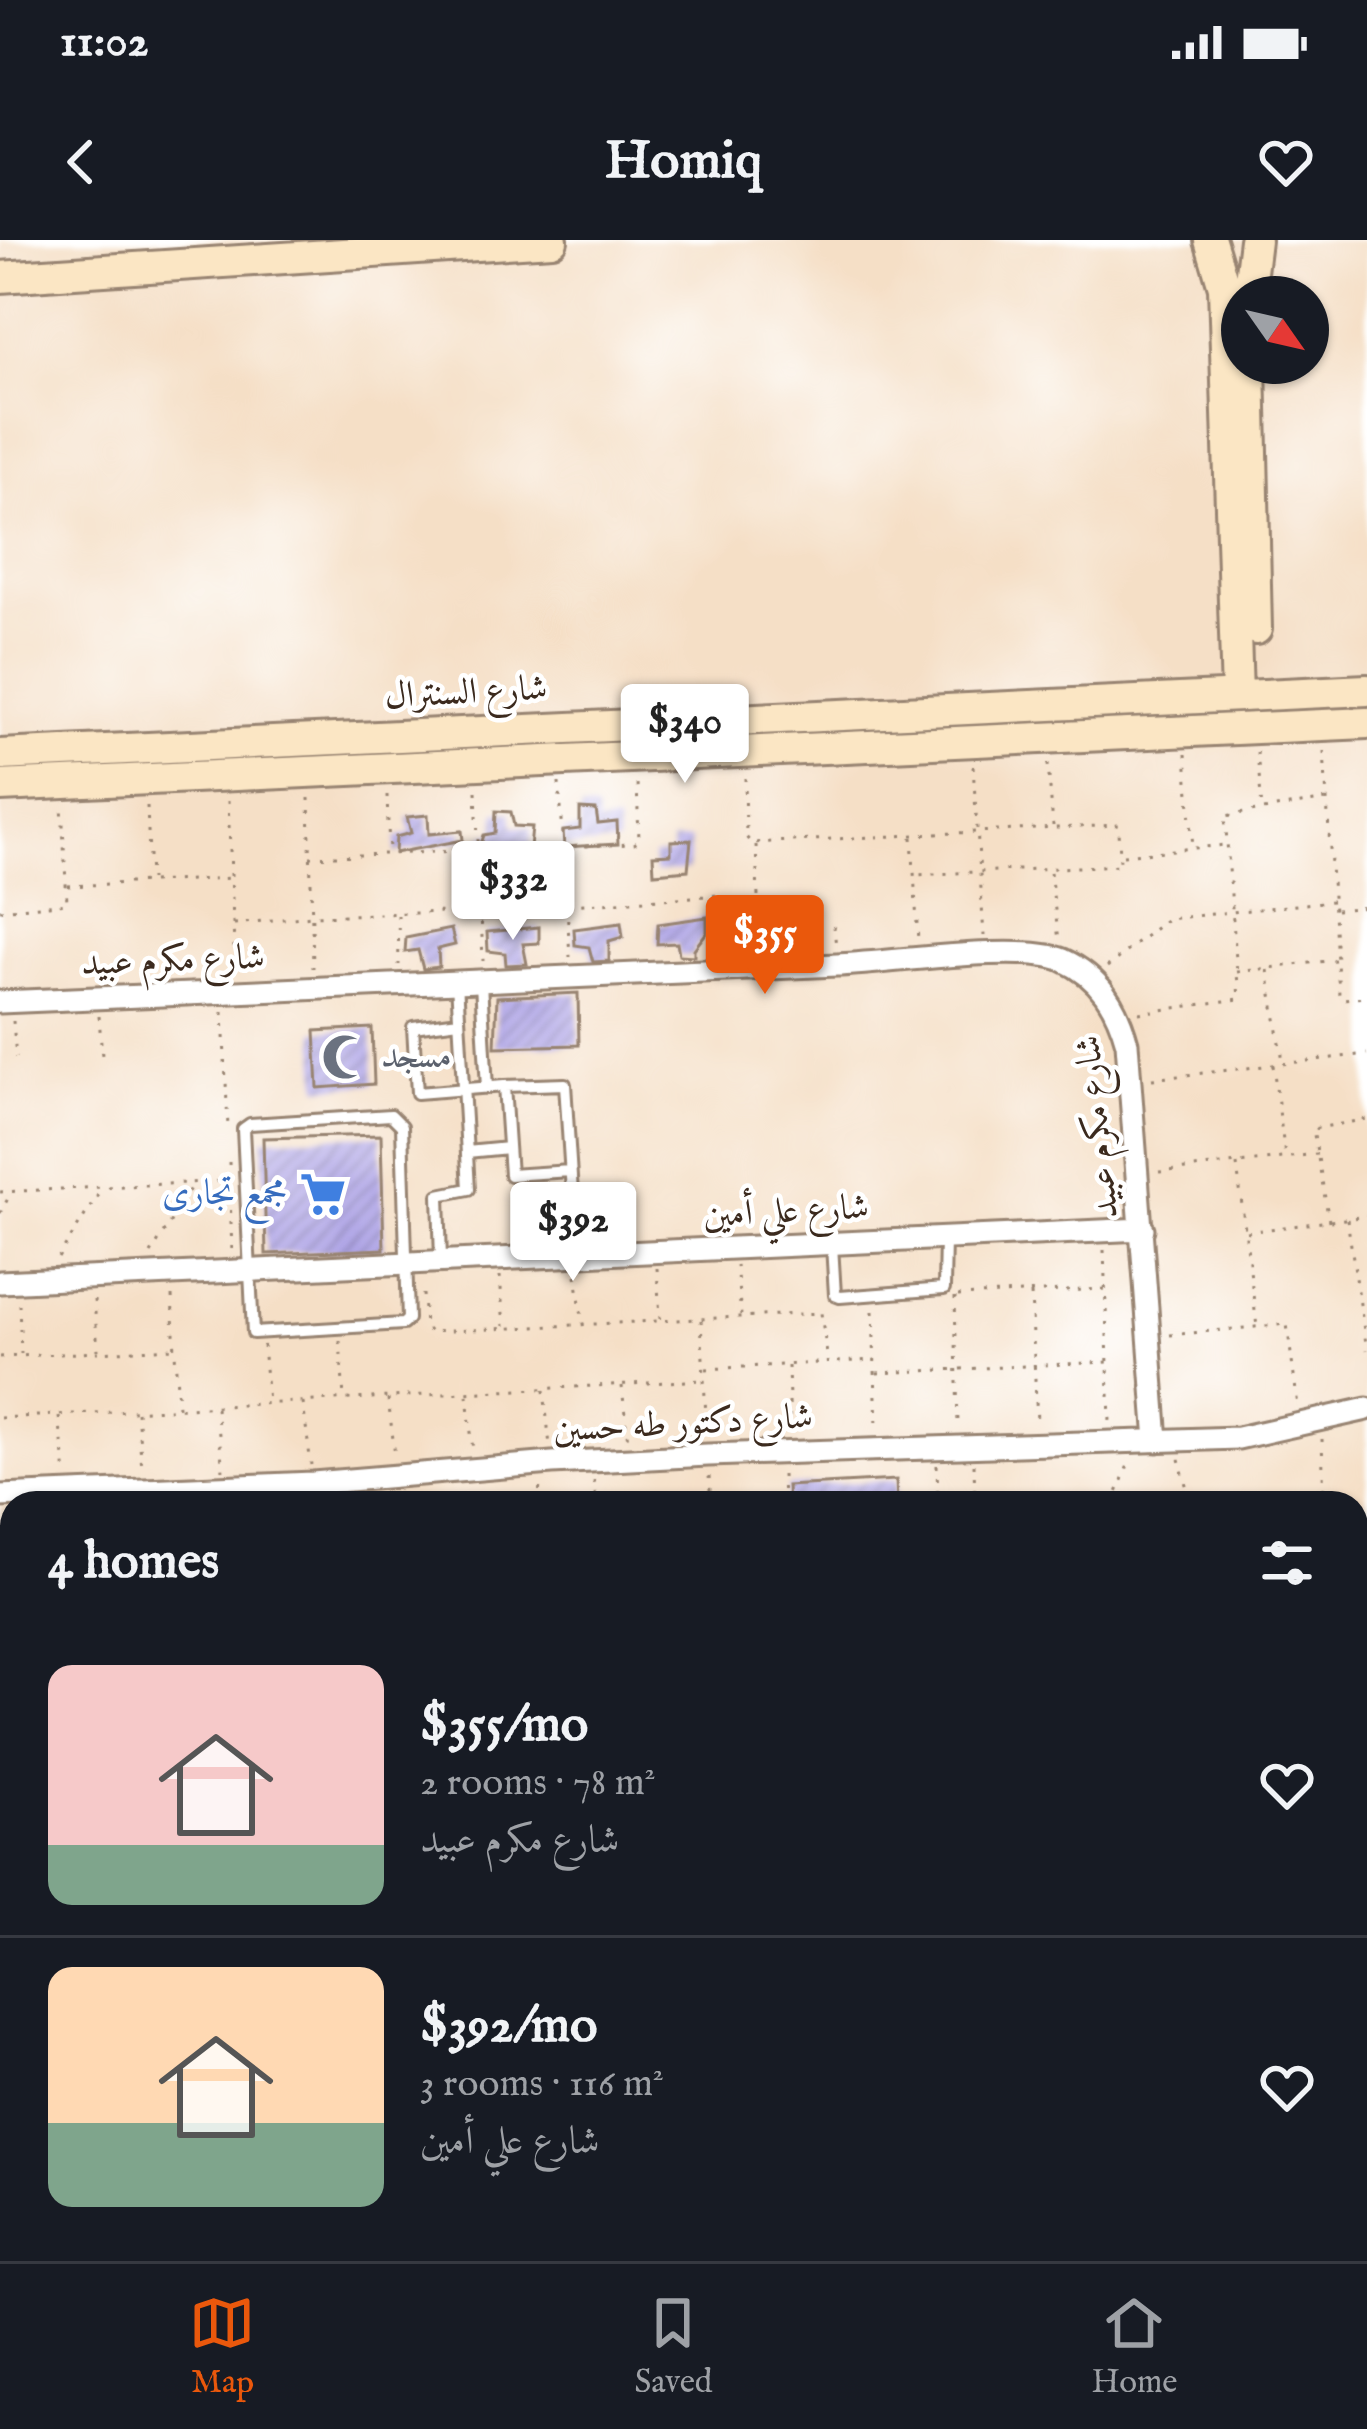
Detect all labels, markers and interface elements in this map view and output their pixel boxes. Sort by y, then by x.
text: 11:02 [60,14,149,71]
text: Homiq [605,128,762,197]
icon: back [48,129,114,195]
icon: heart [1253,129,1319,195]
north arrow [1221,276,1329,384]
map controls [1221,276,1329,384]
street label: شارع السنترال [383,666,549,725]
pin: $340 [614,684,756,786]
text: $340 [648,698,722,747]
pin: $332 [442,841,584,943]
text: $332 [478,855,548,904]
pin: $355 [694,895,836,997]
text: $355 [733,909,797,958]
street label: شارع مكرم عبيد [80,935,266,993]
mosque icon: مسجد [320,1032,370,1082]
street label: شارع مكرم عبيد [1066,1032,1136,1221]
place label: مسجد [381,1034,452,1080]
supermarket icon: مجمع تجارى [298,1169,348,1219]
place label: مجمع تجارى [162,1171,287,1224]
street label: شارع علي أمين [702,1181,871,1248]
pin: $392 [502,1182,644,1284]
text: $392 [537,1196,609,1245]
street label: شارع دكتور طه حسين [552,1394,814,1459]
icon: filters [1254,1530,1320,1596]
text: 4 homes [48,1531,219,1596]
text: $355/mo [420,1694,588,1759]
icon: home [144,1713,288,1857]
icon: heart [1254,1752,1320,1818]
text: 2 rooms · 78 m² [420,1759,656,1808]
text: شارع مكرم عبيد [420,1817,619,1866]
text: $392/mo [420,1995,598,2060]
icon: home [144,2015,288,2159]
icon: heart [1254,2054,1320,2120]
text: 3 rooms · 116 m² [420,2060,664,2109]
text: شارع علي أمين [420,2118,600,2167]
tab: Map [189,2290,255,2404]
tab: Saved [634,2290,712,2404]
tab: Home [1091,2290,1178,2404]

